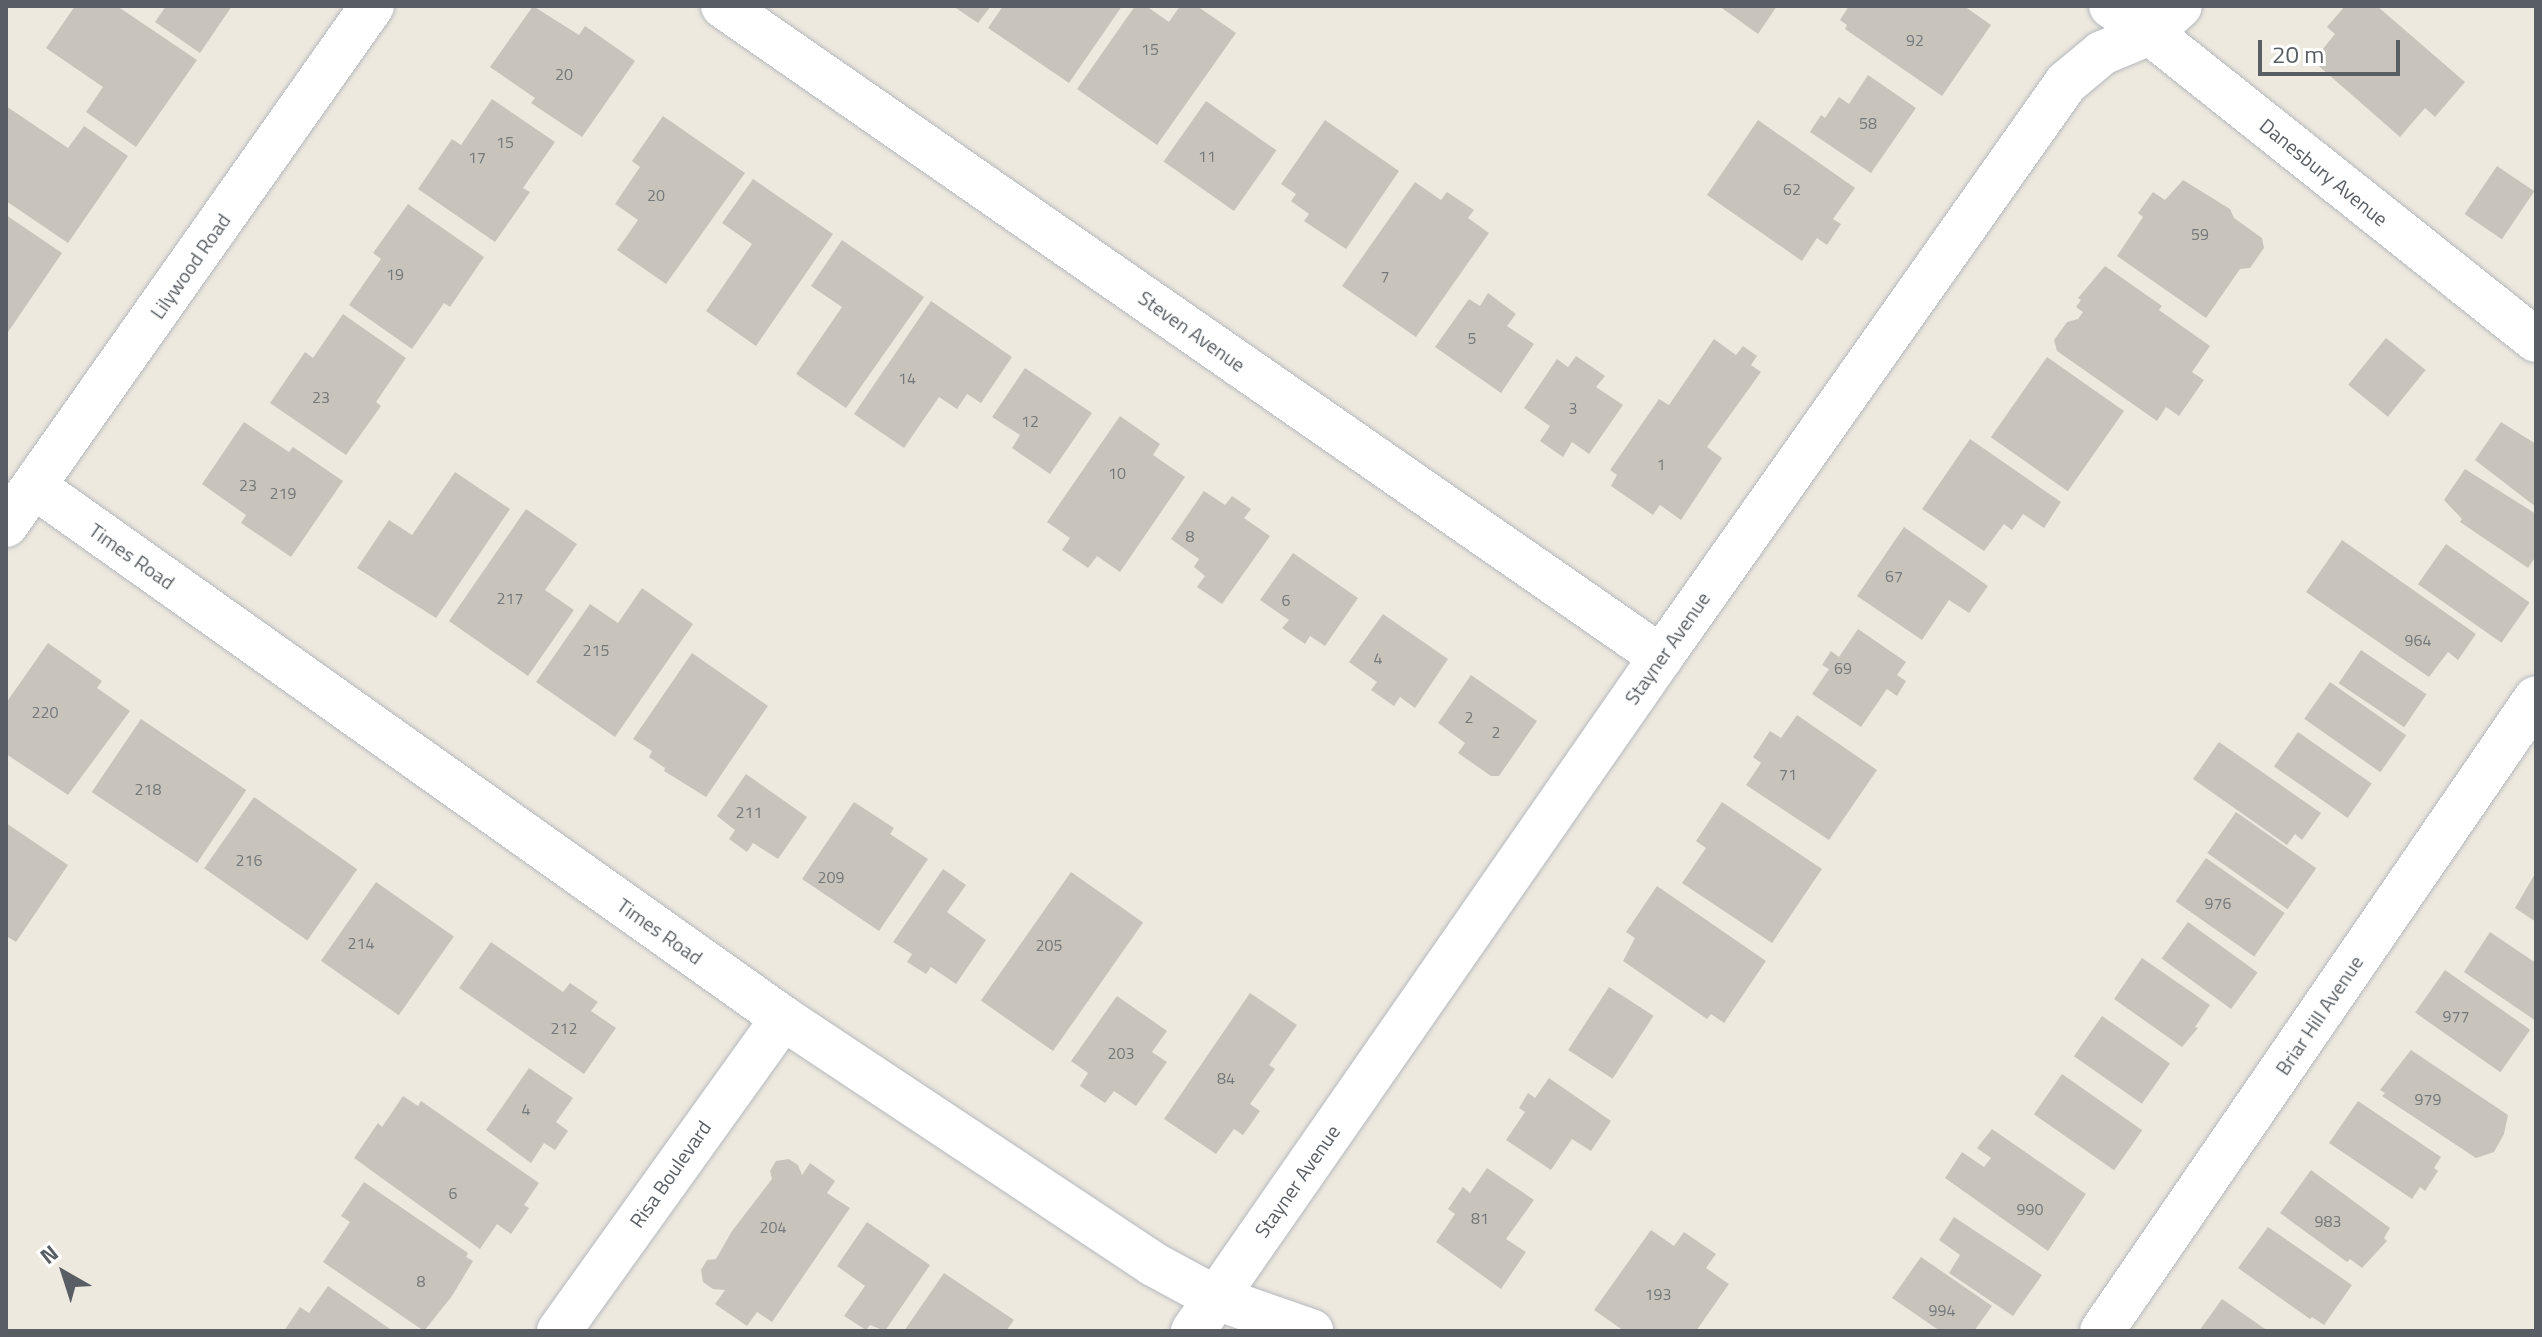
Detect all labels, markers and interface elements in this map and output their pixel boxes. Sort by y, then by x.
scale bar [2262,24,2404,74]
house number: 92 [1906,30,1924,50]
text: 20 m [2272,36,2324,72]
house number: 15 [1141,39,1159,59]
house number: 20 [555,64,573,84]
house number: 58 [1859,113,1877,133]
street label: Danesbury Avenue [2255,113,2393,231]
house number: 15 [496,132,514,152]
house number: 11 [1198,146,1216,166]
house number: 17 [468,147,486,167]
house number: 62 [1783,179,1801,199]
house number: 20 [647,185,665,205]
street label: Lilywood Road [145,209,235,323]
house number: 59 [2191,224,2209,244]
house number: 19 [386,264,404,284]
house number: 7 [1381,266,1389,286]
street label: Steven Avenue [1134,285,1250,377]
house number: 5 [1468,328,1476,348]
house number: 14 [898,368,916,388]
house number: 23 [312,387,330,407]
house number: 3 [1569,398,1577,418]
house number: 12 [1021,411,1039,431]
house number: 1 [1657,454,1665,474]
house number: 10 [1108,463,1126,483]
house number: 23 [239,475,257,495]
house number: 219 [270,483,296,503]
street label: Times Road [85,518,179,594]
house number: 8 [1186,526,1194,546]
house number: 67 [1885,566,1903,586]
street label: Stayner Avenue [1619,587,1715,709]
house number: 217 [497,588,523,608]
house number: 6 [1282,590,1290,610]
house number: 964 [2405,630,2431,650]
house number: 215 [583,640,609,660]
house number: 4 [1374,648,1382,668]
house number: 69 [1834,658,1852,678]
house number: 220 [32,702,58,722]
house number: 2 [1465,707,1473,727]
house number: 2 [1492,722,1500,742]
house number: 71 [1779,764,1797,784]
house number: 218 [135,779,161,799]
house number: 211 [736,802,762,822]
house number: 216 [236,850,262,870]
house number: 209 [818,867,844,887]
street label: Times Road [613,893,707,969]
house number: 976 [2205,893,2231,913]
house number: 214 [348,933,374,953]
house number: 205 [1036,935,1062,955]
street label: Briar Hill Avenue [2270,951,2368,1079]
house number: 977 [2443,1006,2469,1026]
house number: 212 [551,1018,577,1038]
house number: 203 [1108,1043,1134,1063]
house number: 84 [1217,1068,1235,1088]
house number: 979 [2415,1089,2441,1109]
house number: 4 [522,1099,530,1119]
street label: Risa Boulevard [624,1116,716,1232]
street label: Stayner Avenue [1249,1120,1345,1242]
house number: 6 [449,1183,457,1203]
house number: 990 [2017,1199,2043,1219]
house number: 81 [1471,1208,1489,1228]
house number: 983 [2315,1211,2341,1231]
house number: 204 [760,1217,786,1237]
north arrow [24,1233,104,1313]
text: N [32,1236,66,1272]
house number: 8 [417,1271,425,1291]
house number: 193 [1645,1284,1671,1304]
house number: 994 [1929,1300,1955,1320]

